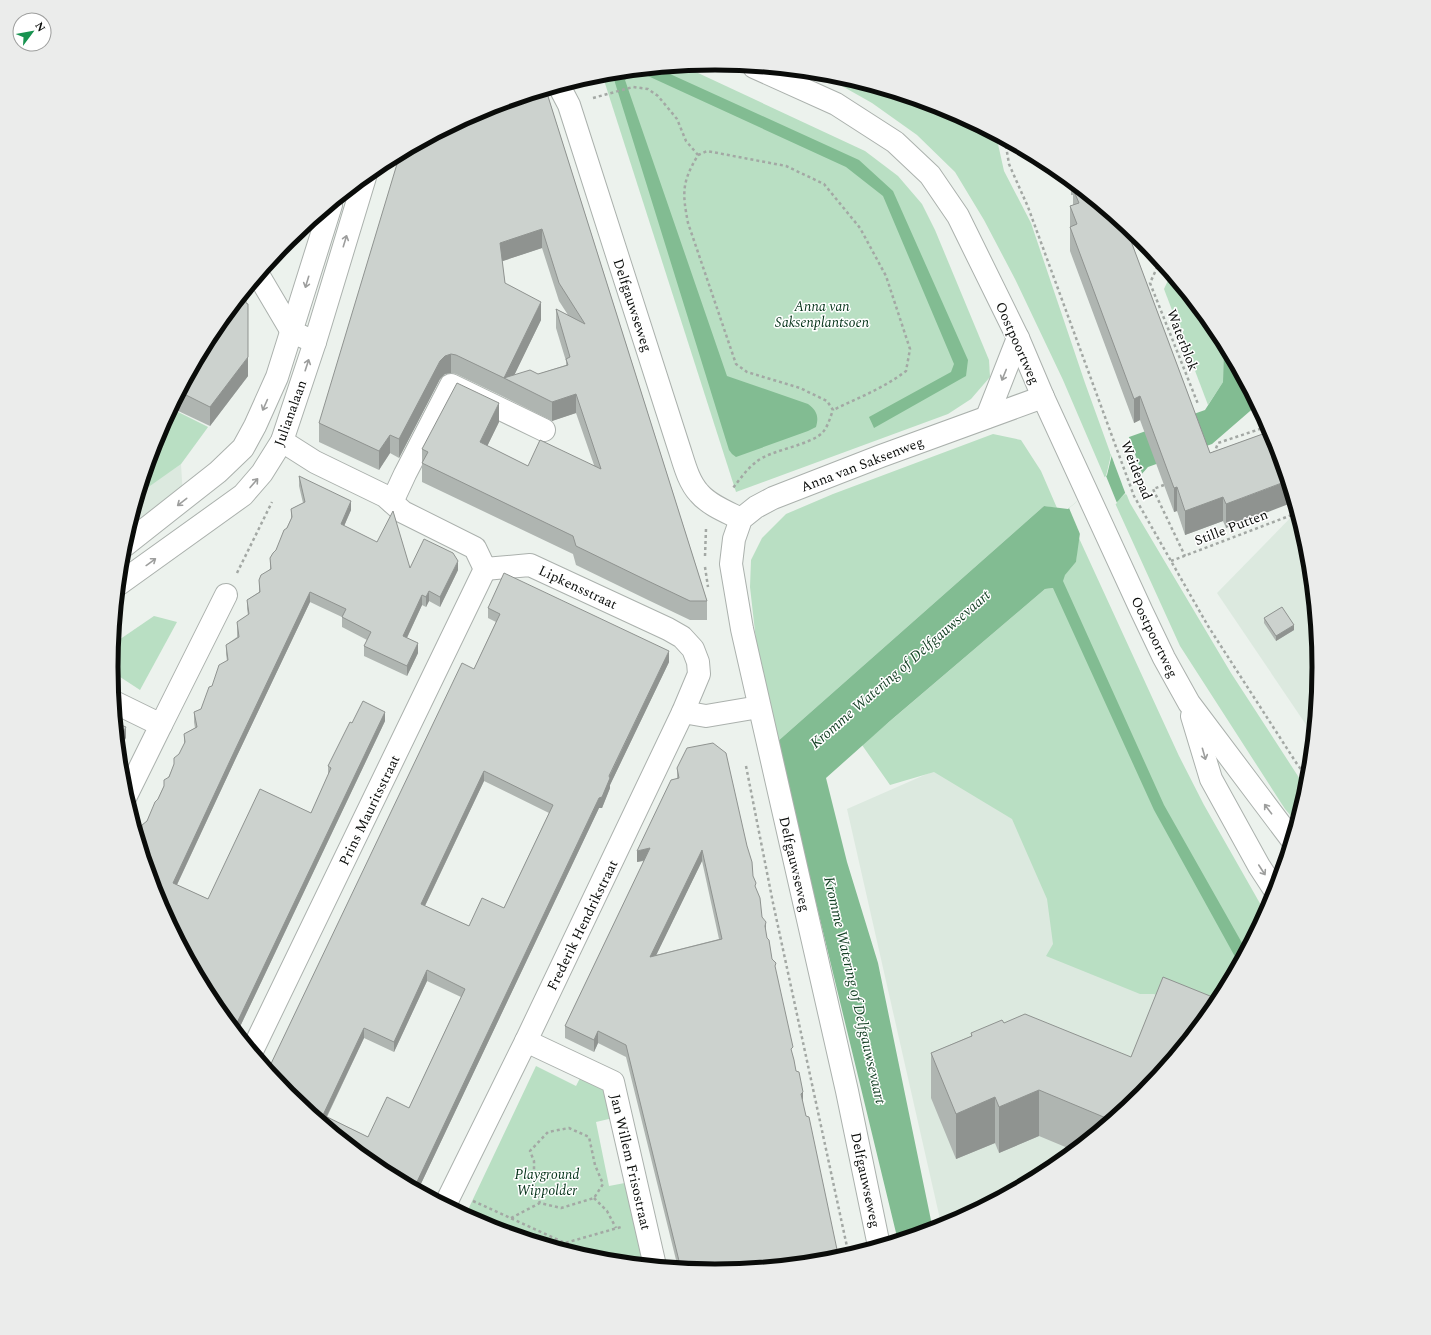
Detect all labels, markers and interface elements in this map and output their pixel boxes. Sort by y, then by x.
north arrow [12,12,52,52]
text: N [30,19,50,35]
one-way arrow [342,235,349,248]
street label: Delfgauwseweg [608,256,658,355]
one-way arrow [303,275,310,288]
park label: Anna van Saksenplantsoen [775,296,870,333]
street label: Oostpoortweg [990,298,1045,388]
street label: Waterblok [1161,306,1204,374]
one-way arrow [304,359,311,372]
one-way arrow [999,368,1007,380]
street label: Julianalaan [269,377,312,449]
one-way arrow [260,398,268,410]
street label: Anna van Saksenweg [798,431,927,498]
street label: Weidepad [1115,438,1158,503]
one-way arrow [249,477,258,488]
one-way arrow [176,497,187,506]
street label: Stille Putten [1191,504,1271,551]
one-way arrow [145,558,156,566]
street label: Lipkensstraat [535,560,621,615]
water label: Kromme Watering of Delfgauwsevaart [805,584,996,754]
street label: Oostpoortweg [1126,593,1183,682]
one-way arrow [1201,747,1208,760]
street label: Prins Mauritsstraat [334,751,405,869]
one-way arrow [1264,804,1272,815]
street label: Delfgauwseweg [773,814,816,914]
street label: Frederik Hendrikstraat [542,856,623,994]
one-way arrow [1257,864,1266,875]
water label: Kromme Watering of Delfgauwsevaart [817,874,892,1106]
street label: Jan Willem Frisostraat [605,1092,656,1232]
street label: Delfgauwseweg [845,1130,886,1230]
park label: Playground Wippolder [515,1164,579,1201]

